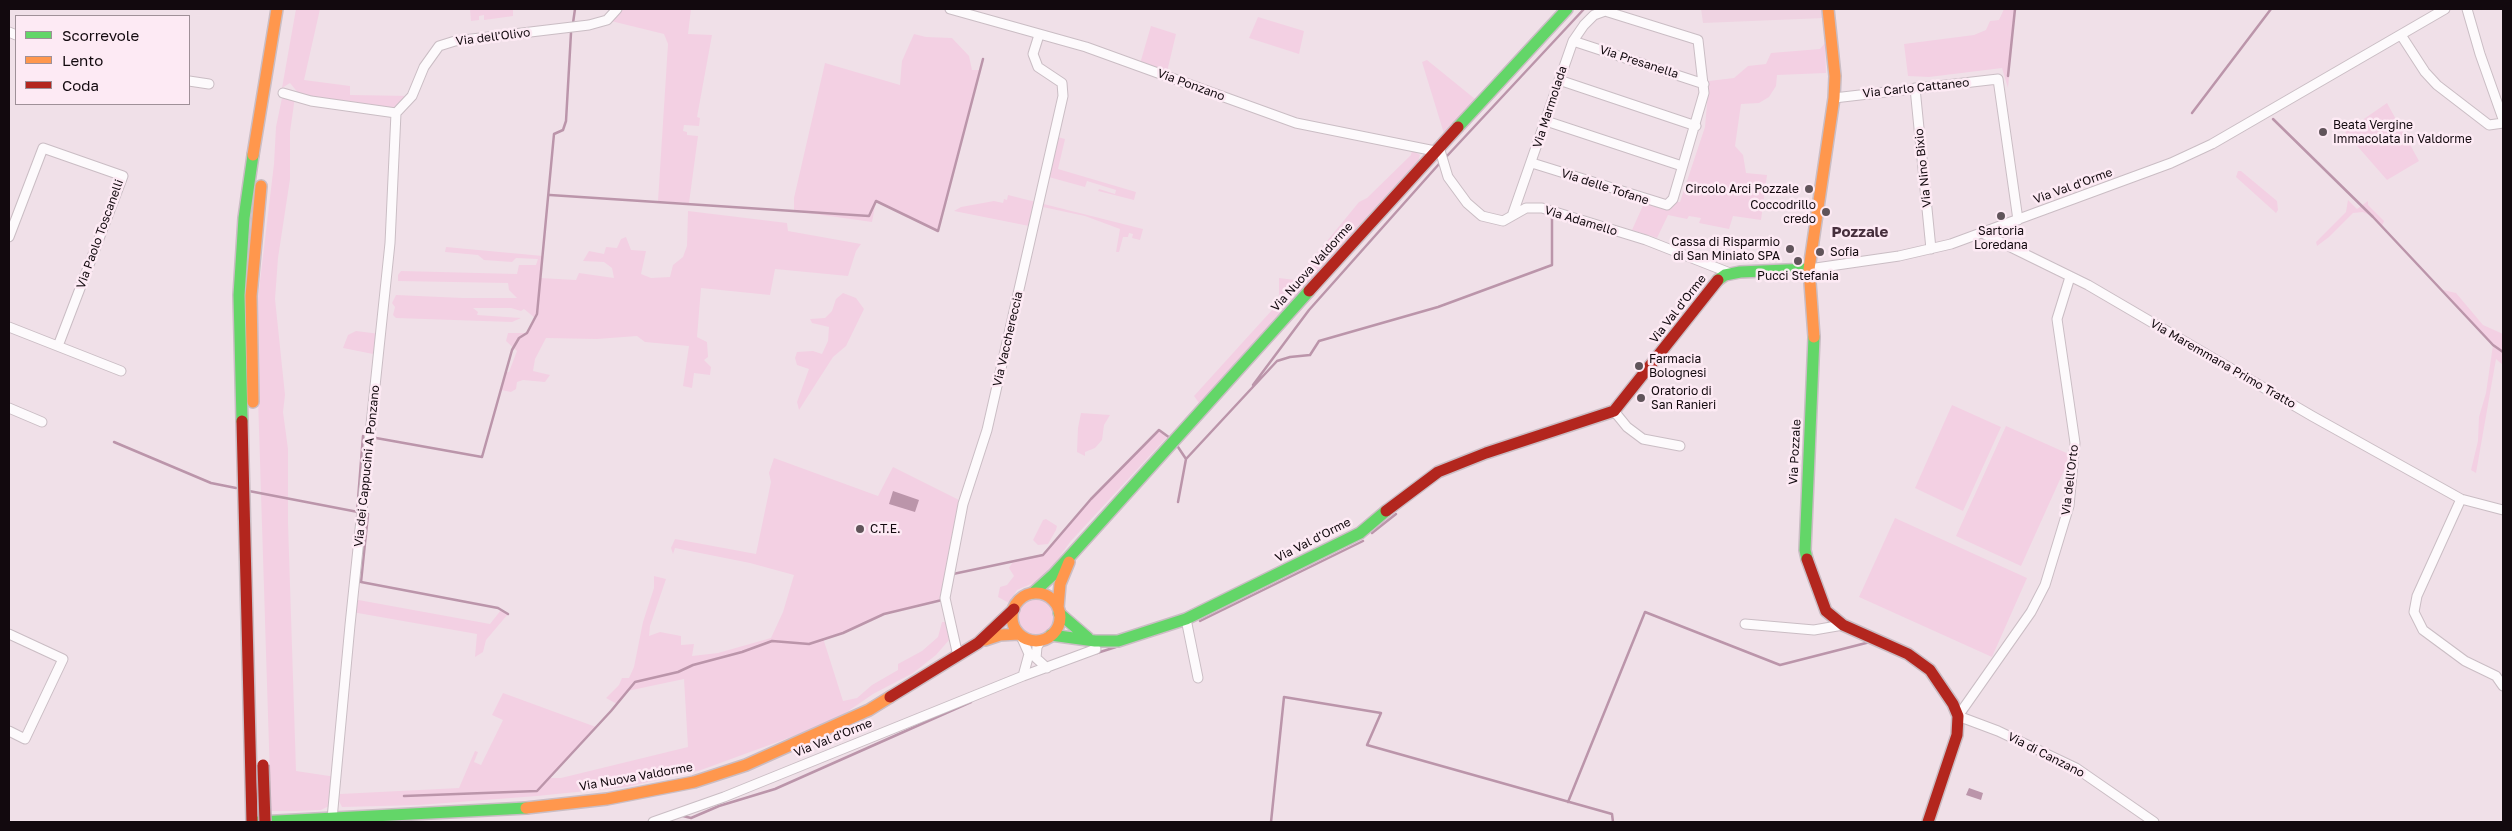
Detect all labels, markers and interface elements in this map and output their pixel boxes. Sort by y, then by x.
legend [15,15,190,105]
street label: Via dell'Olivo [455,25,531,49]
text: Scorrevole [62,26,139,44]
street label: Via Presanella [1598,42,1680,82]
text: Lento [62,51,103,69]
street label: Via Marmolada [1530,64,1570,150]
street label: Via Ponzano [1155,66,1227,104]
street label: Via Carlo Cattaneo [1862,75,1970,101]
text: Coda [62,76,99,94]
place label: Beata Vergine Immacolata in Valdorme [2333,118,2472,146]
marker: Beata Vergine Immacolata in Valdorme [2317,126,2329,138]
street label: Via Nino Bixio [1912,128,1934,208]
street label: Via Val d'Orme [2031,165,2115,207]
street label: Via delle Tofane [1559,166,1651,208]
street label: Via Paolo Toscanelli [74,177,126,291]
place label: Circolo Arci Pozzale [1685,182,1799,196]
marker: Circolo Arci Pozzale [1803,183,1815,195]
place label: Coccodrillo credo [1750,198,1816,226]
street label: Via Adamello [1543,203,1619,239]
marker: Coccodrillo credo [1820,206,1832,218]
marker: Sartoria Loredana [1995,210,2007,222]
street label: Via Nuova Valdorme [1268,219,1356,315]
district label: Pozzale [1832,223,1888,241]
place label: Sartoria Loredana [1974,224,2028,252]
place label: Cassa di Risparmio di San Miniato SPA [1671,235,1780,263]
marker: Cassa di Risparmio di San Miniato SPA [1784,243,1796,255]
place label: Sofia [1830,245,1859,259]
marker: Sofia [1814,246,1826,258]
marker: Pucci Stefania [1792,255,1804,267]
place label: Pucci Stefania [1757,269,1839,283]
street label: Via Val d'Orme [1647,272,1709,346]
street label: Via Vacchereccia [990,290,1026,388]
street label: Via Maremmana Primo Tratto [2148,316,2298,412]
place label: Farmacia Bolognesi [1649,352,1706,380]
marker: Farmacia Bolognesi [1633,360,1645,372]
street label: Via dei Cappucini A Ponzano [351,384,383,548]
place label: Oratorio di San Ranieri [1651,384,1716,412]
marker: Oratorio di San Ranieri [1635,392,1647,404]
street label: Via Pozzale [1786,419,1804,485]
street label: Via dell'Orto [2059,444,2081,516]
street label: Via Val d'Orme [1273,515,1353,565]
place label: C.T.E. [870,522,901,536]
marker: C.T.E. [854,523,866,535]
street label: Via Val d'Orme [792,716,874,760]
street label: Via di Canzano [2005,729,2087,781]
street label: Via Nuova Valdorme [578,760,694,794]

